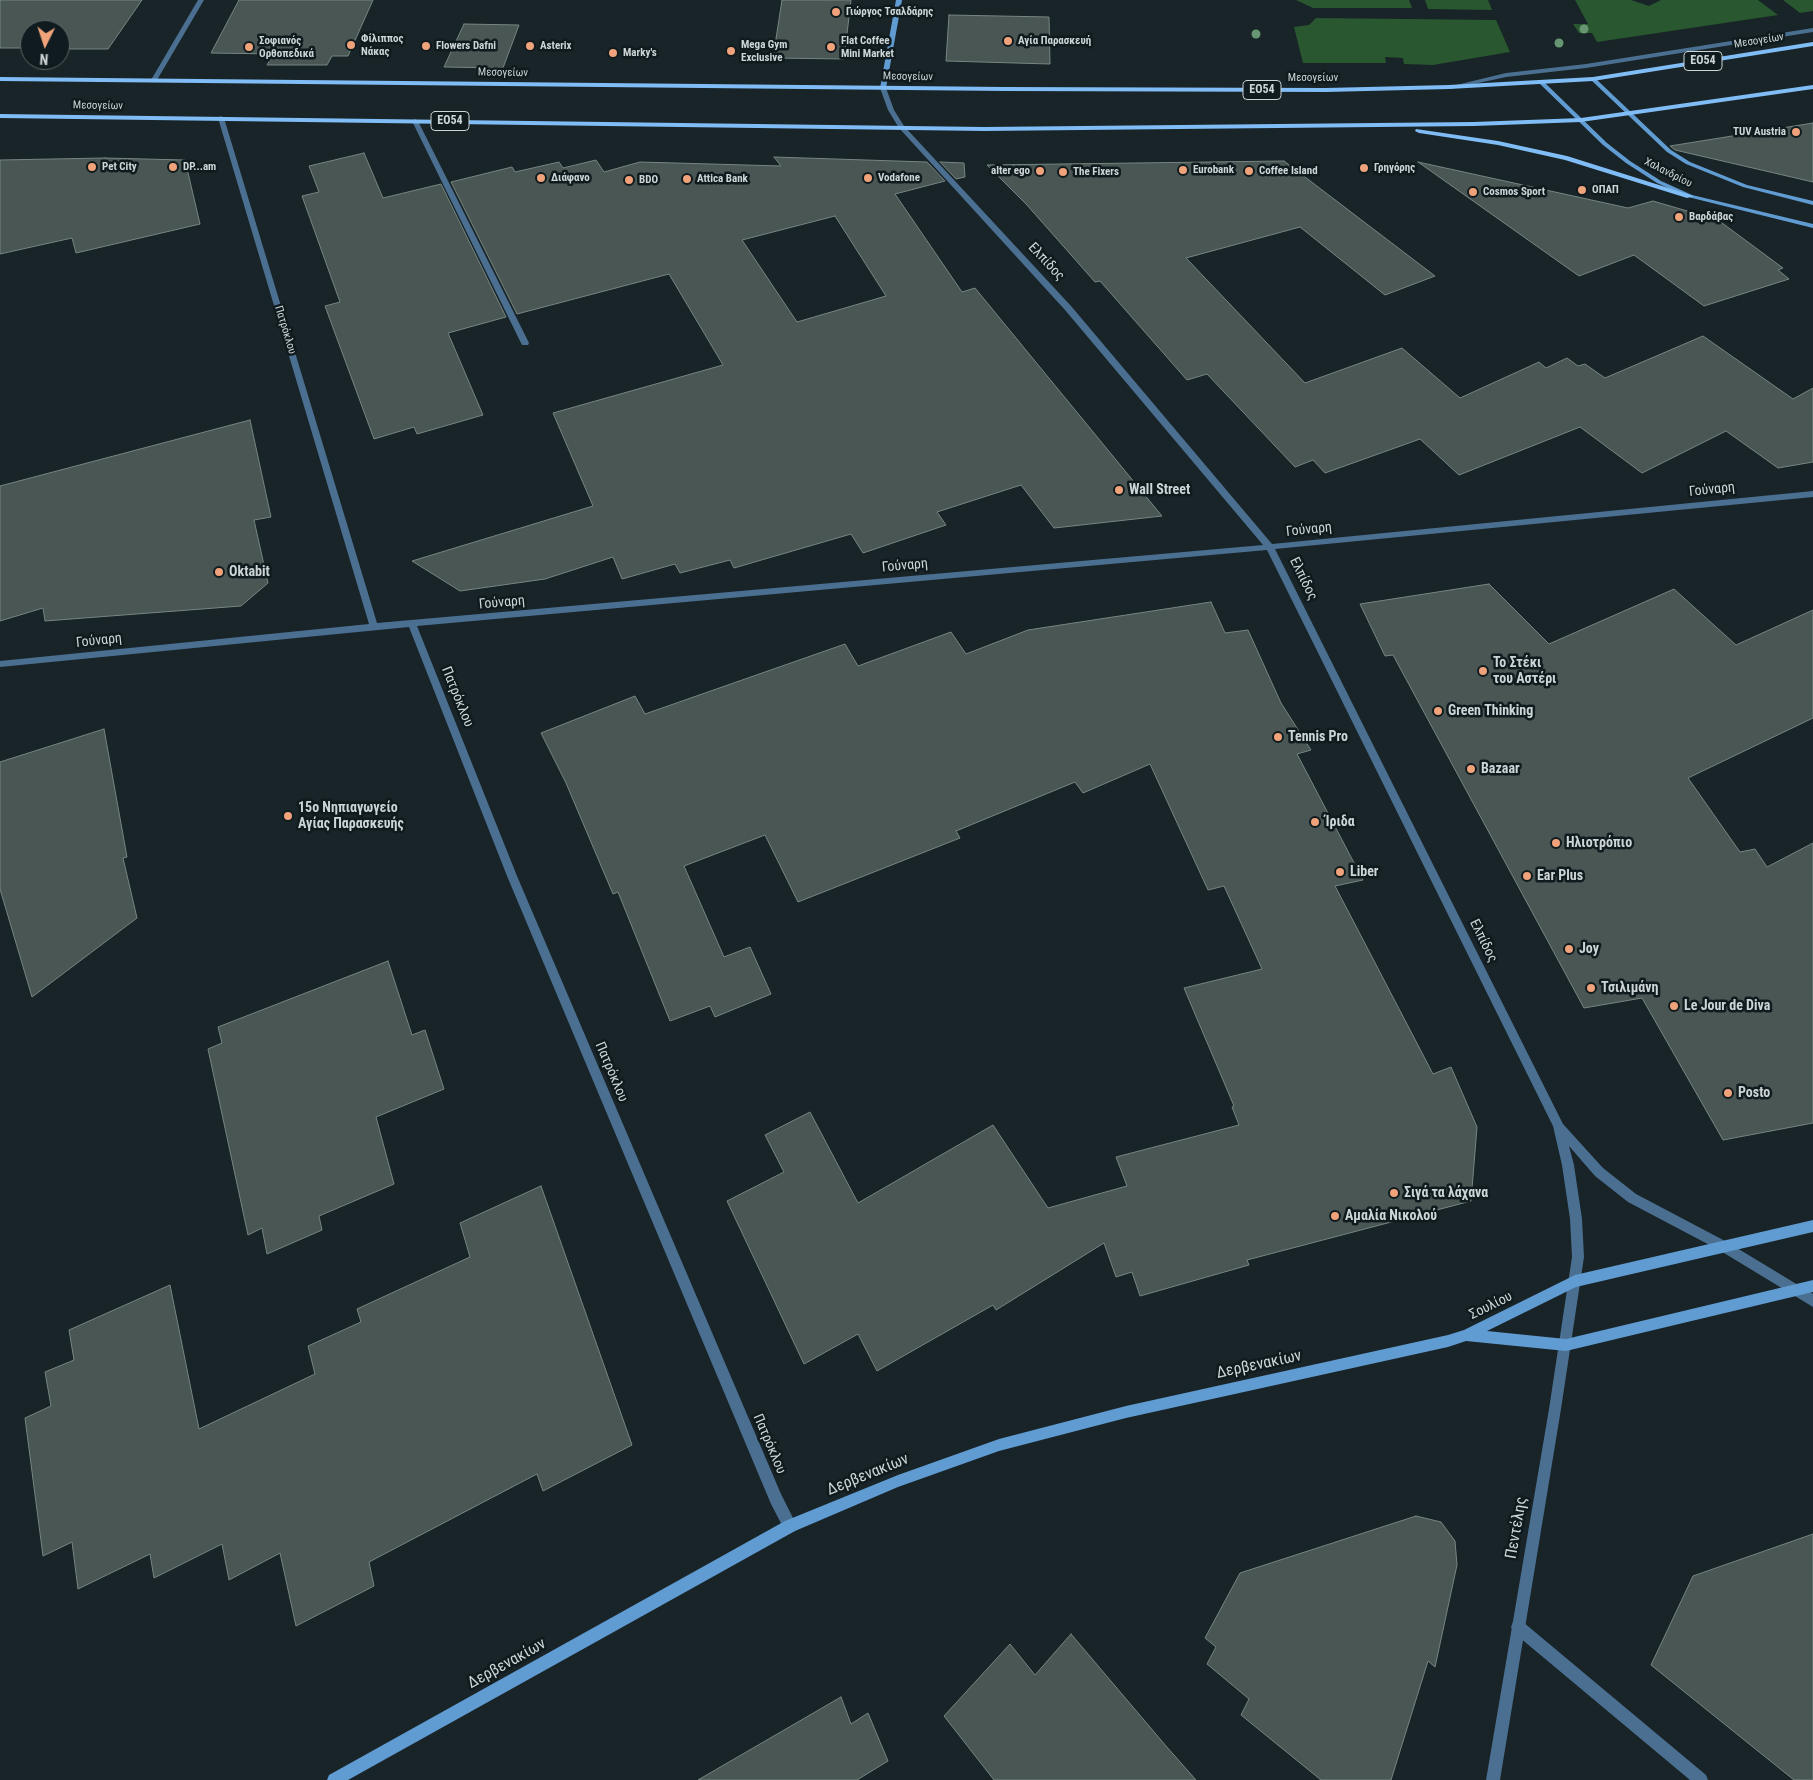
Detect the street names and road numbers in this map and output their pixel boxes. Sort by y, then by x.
street label: Μεσογείων [1733,31,1785,51]
road number: ΕΟ54 [1684,51,1722,70]
street label: Μεσογείων [478,66,528,80]
street label: Μεσογείων [883,70,933,84]
street label: Μεσογείων [1288,71,1338,85]
road number: ΕΟ54 [1243,80,1281,100]
street label: Μεσογείων [73,99,123,113]
road number: ΕΟ54 [431,112,469,130]
street label: Χαλανδρίου [1642,155,1694,191]
street label: Ελπίδος [1024,240,1068,284]
street label: Πατρόκλου [271,304,299,356]
street label: Γούναρη [1688,479,1736,501]
street label: Γούναρη [1285,519,1333,541]
street label: Ελπίδος [1285,555,1321,603]
street label: Γούναρη [881,556,929,576]
street label: Γούναρη [478,593,526,613]
street label: Γούναρη [75,630,123,652]
street label: Πατρόκλου [437,664,477,730]
street label: Ελπίδος [1465,917,1501,965]
street label: Πατρόκλου [591,1039,631,1105]
street label: Σουλίου [1467,1288,1515,1324]
street label: Δερβενακίων [1215,1347,1303,1383]
street label: Πατρόκλου [749,1411,789,1477]
street label: Δερβενακίων [824,1450,912,1500]
street label: Πεντέλης [1502,1495,1532,1561]
street label: Δερβενακίων [464,1635,550,1693]

